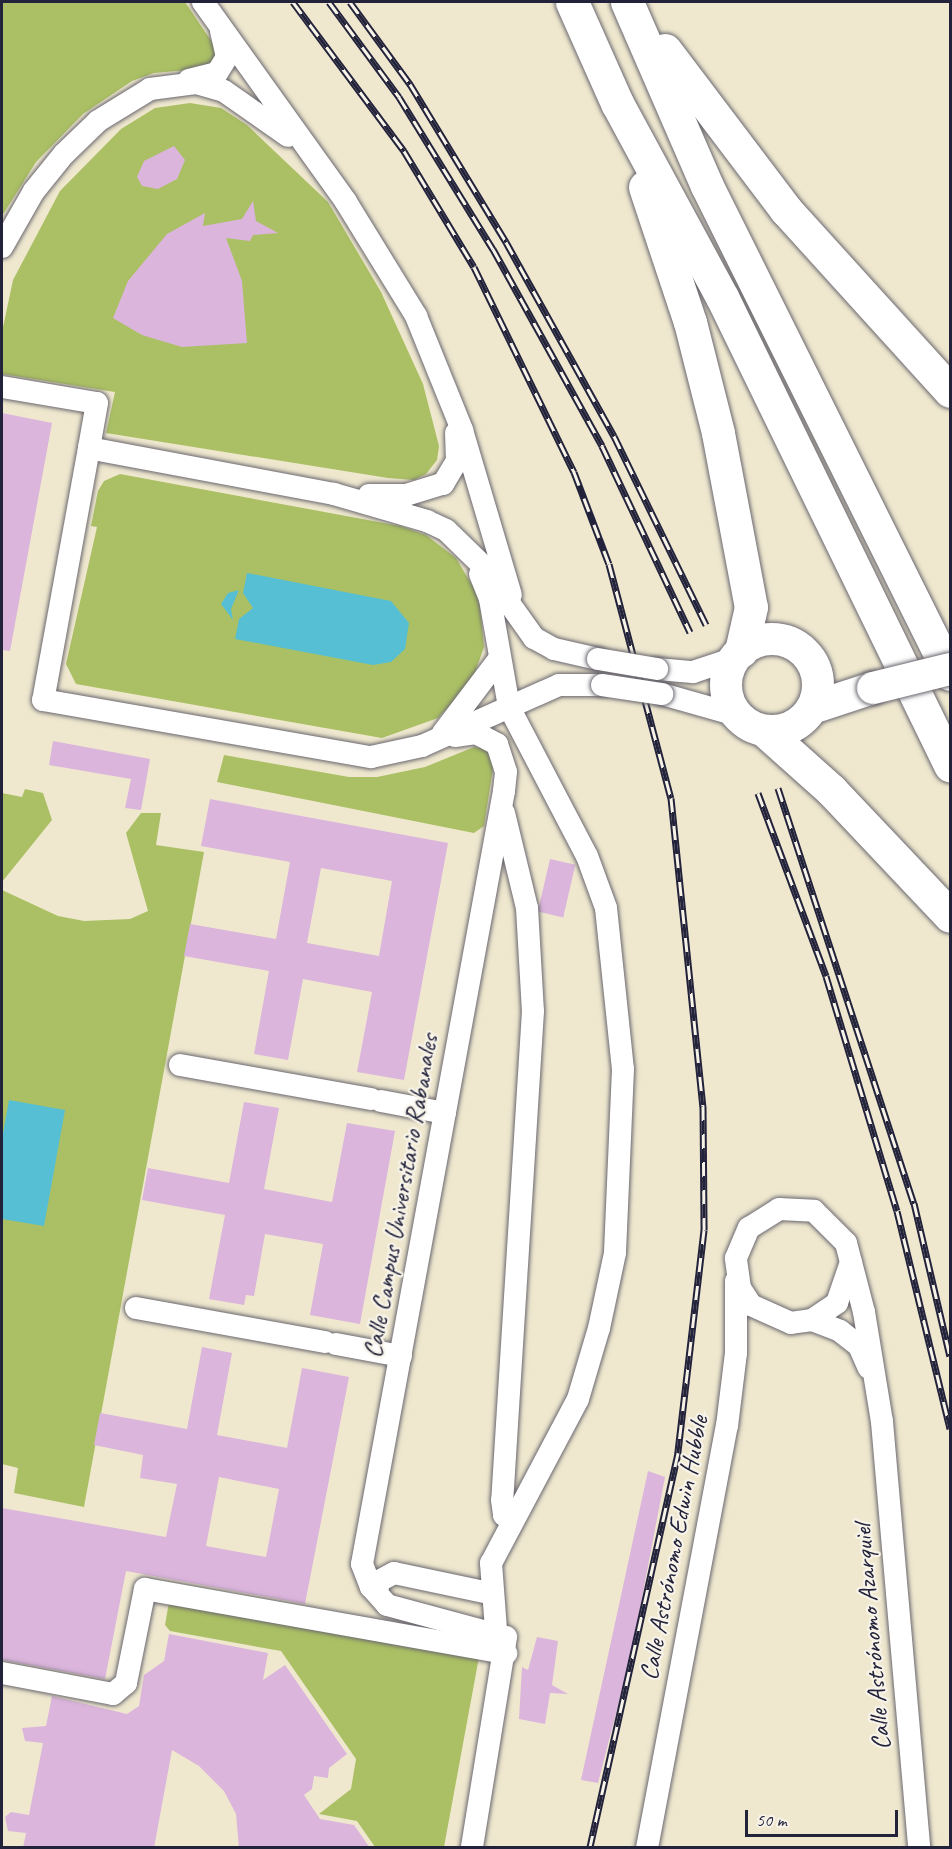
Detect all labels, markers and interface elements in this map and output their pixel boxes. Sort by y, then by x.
street label: Calle Campus Universitario Rabanales [357,1031,445,1361]
street label: Calle Astrónomo Edwin Hubble [633,1414,715,1682]
street label: Calle Astrónomo Azarquiel [847,1522,897,1752]
scale bar [748,1798,901,1836]
text: 50 m [756,1809,787,1831]

